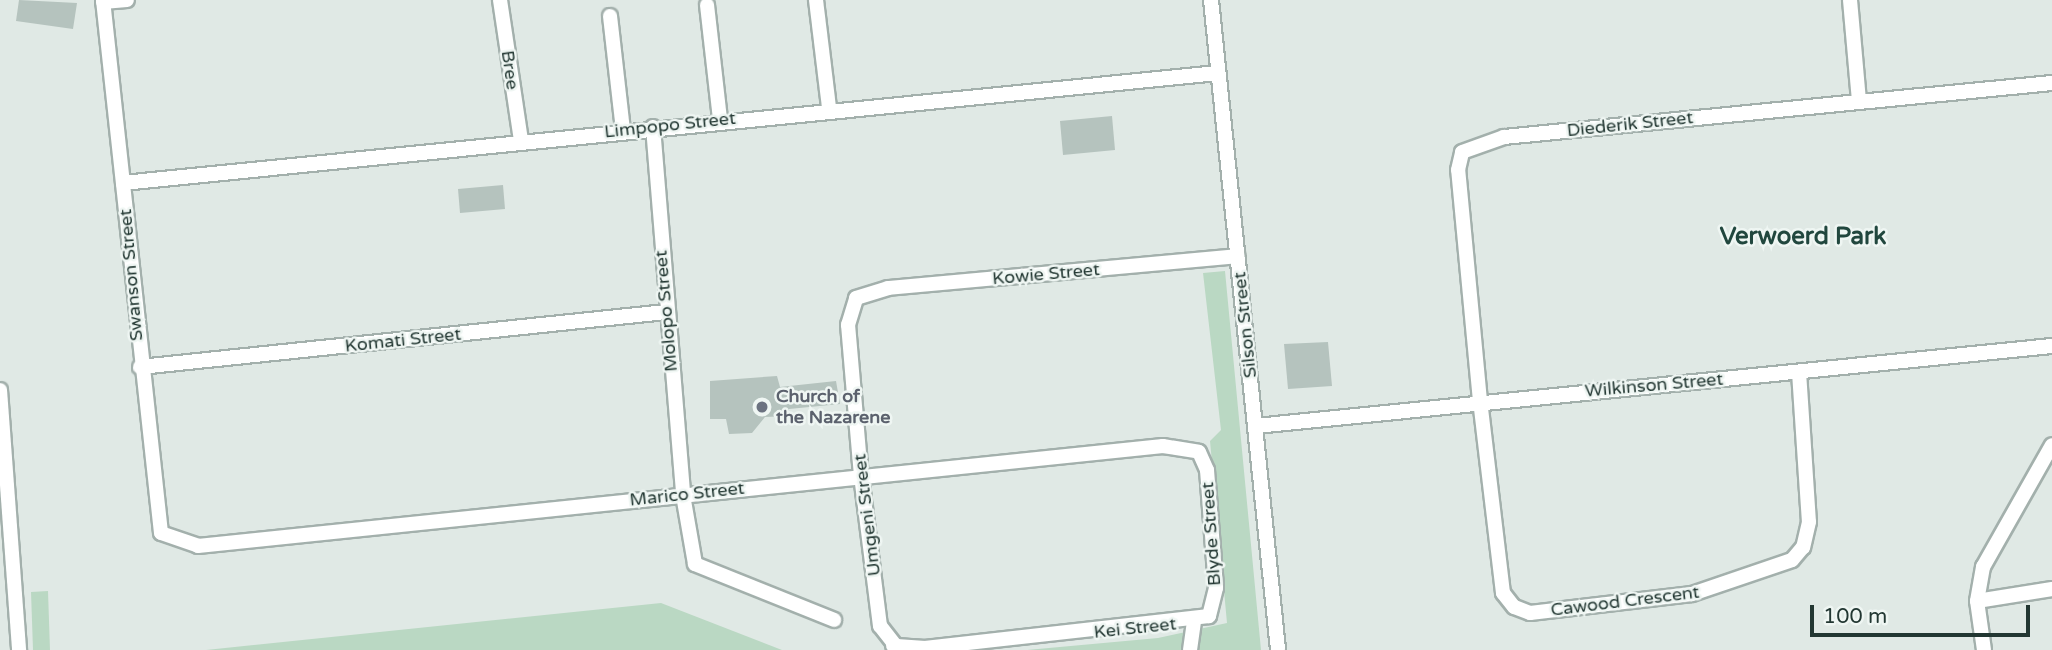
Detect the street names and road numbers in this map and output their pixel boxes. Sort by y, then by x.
street label: Bree [497,49,523,91]
street label: Limpopo Street [603,107,737,143]
street label: Diederik Street [1566,107,1694,141]
street label: Swanson Street [114,208,148,342]
street label: Molopo Street [650,249,682,373]
street label: Kowie Street [991,259,1101,289]
street label: Silson Street [1229,271,1261,379]
street label: Komati Street [344,323,462,357]
street label: Wilkinson Street [1584,368,1724,402]
street label: Umgeni Street [849,453,885,577]
street label: Marico Street [628,477,746,511]
street label: Blyde Street [1197,481,1225,587]
street label: Cawood Crescent [1549,581,1701,621]
street label: Kei Street [1093,613,1177,643]

